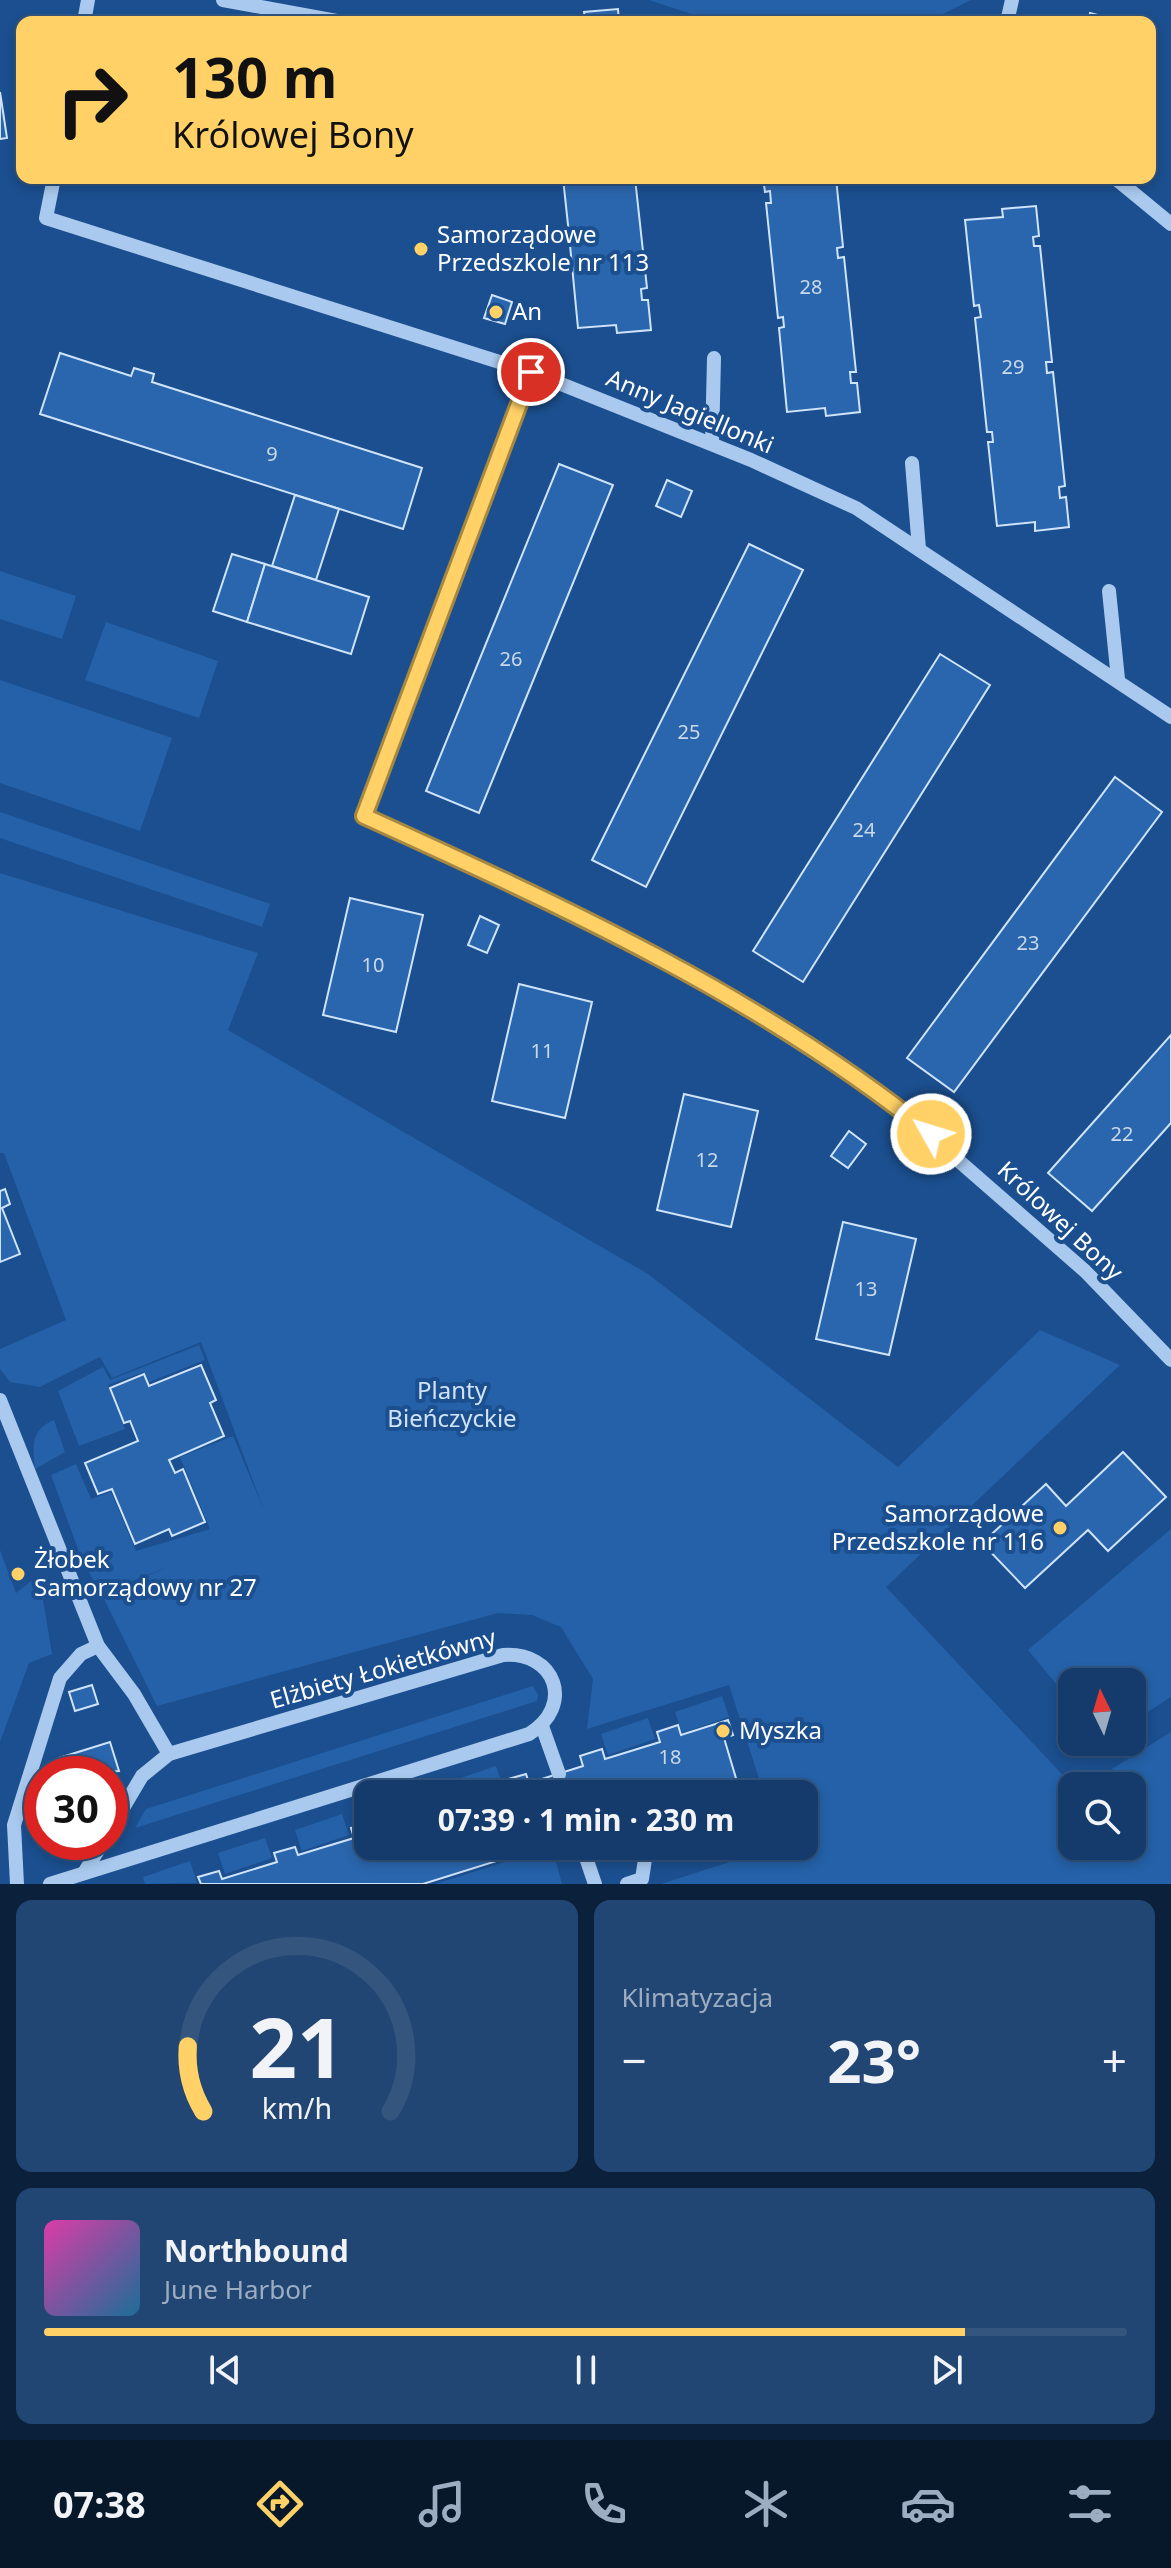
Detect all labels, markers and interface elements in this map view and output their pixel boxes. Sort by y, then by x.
text: 130 m [172,38,337,114]
icon: right [40,48,144,152]
text: Królowej Bony [172,110,414,159]
place label: Samorządowe Przedszkole nr 113 [437,217,649,278]
marker: Samorządowe Przedszkole nr 113 [412,240,430,258]
house number: 28 [800,273,822,300]
place label: An [512,294,542,327]
marker: An [487,303,505,321]
pin [497,338,565,406]
icon: arrive [509,350,553,394]
house number: 29 [1002,353,1024,380]
street label: Anny Jagiellonki [602,361,779,461]
house number: 9 [266,440,278,467]
house number: 26 [500,645,522,672]
house number: 25 [678,718,700,745]
house number: 24 [853,816,876,843]
house number: 23 [1017,929,1039,956]
house number: 10 [362,951,384,978]
house number: 11 [531,1037,553,1064]
position arrow [889,1092,973,1176]
house number: 22 [1111,1120,1133,1147]
house number: 12 [696,1146,718,1173]
street label: Królowej Bony [991,1153,1132,1287]
house number: 13 [855,1275,877,1302]
park label: Planty Bieńczyckie [387,1373,517,1434]
place label: Samorządowe Przedszkole nr 116 [832,1496,1044,1557]
marker: Samorządowe Przedszkole nr 116 [1051,1519,1069,1537]
place label: Żłobek Samorządowy nr 27 [34,1542,257,1603]
marker: Żłobek Samorządowy nr 27 [9,1565,27,1583]
street label: Elżbiety Łokietkówny [266,1619,500,1716]
north arrow [1058,1668,1146,1756]
map controls [1058,1668,1146,1860]
place label: Myszka [739,1713,822,1746]
marker: Myszka [714,1722,732,1740]
house number: 18 [659,1743,681,1770]
speed limit sign: 30 [24,1756,128,1860]
button: search [1058,1772,1146,1860]
text: 07:39 · 1 min · 230 m [438,1799,734,1840]
text: Klimatyzacja [622,1979,773,2015]
text: 21 [249,1989,344,2102]
text: 23° [827,2019,921,2101]
text: − [622,2030,647,2090]
text: + [1102,2030,1127,2090]
text: km/h [262,2088,332,2127]
text: Northbound [164,2230,349,2271]
text: June Harbor [164,2271,312,2307]
icon: previous [203,2348,247,2392]
icon: pause [564,2348,608,2392]
icon: next [925,2348,969,2392]
icon: directions [252,2476,308,2532]
icon: music [414,2476,470,2532]
icon: phone [576,2476,632,2532]
icon: climate [738,2476,794,2532]
icon: car [900,2476,956,2532]
icon: filters [1062,2476,1118,2532]
text: 07:38 [53,2480,146,2529]

